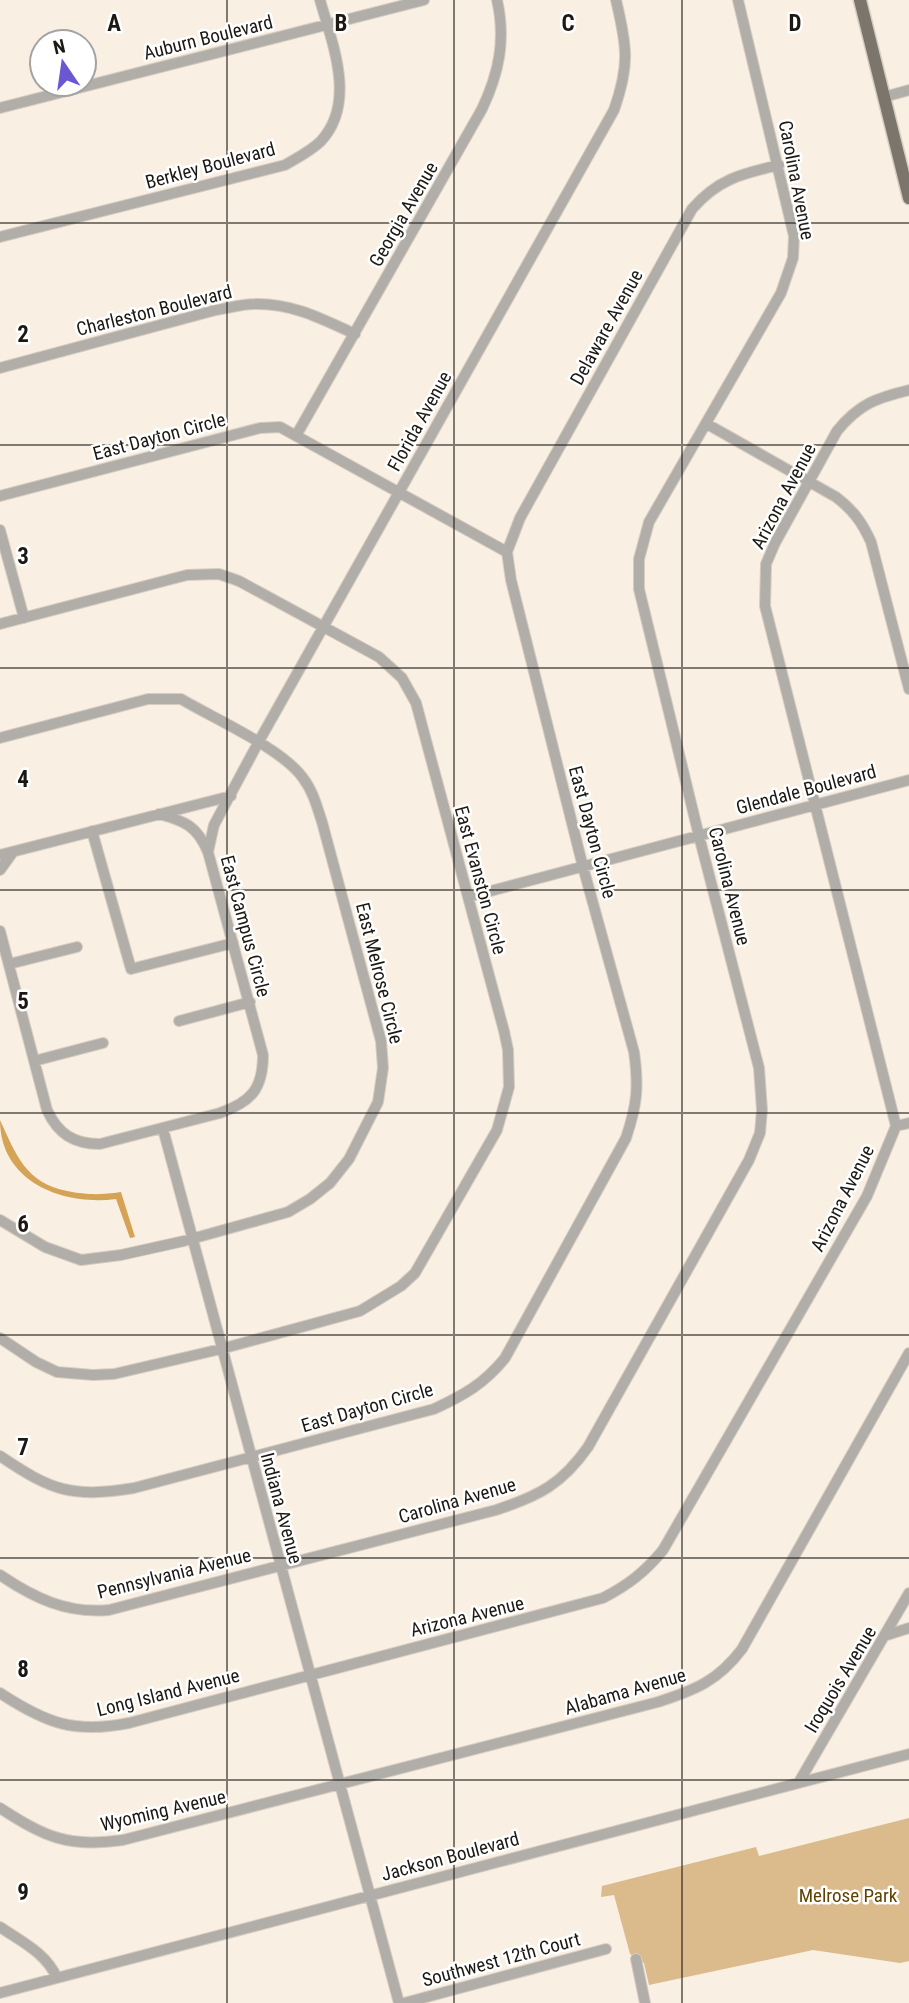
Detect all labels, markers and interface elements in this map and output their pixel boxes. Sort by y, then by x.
text: A [107,10,121,37]
street label: Auburn Boulevard [141,10,275,65]
text: B [335,10,347,37]
text: C [561,10,575,37]
text: D [789,10,802,37]
north arrow [28,28,98,98]
text: N [51,34,68,59]
street label: Carolina Avenue [774,118,819,242]
street label: Berkley Boulevard [143,137,278,194]
street label: Georgia Avenue [364,158,443,271]
street label: Delaware Avenue [565,266,648,389]
street label: Charleston Boulevard [74,280,234,341]
text: 2 [17,321,29,348]
street label: Florida Avenue [383,367,456,475]
street label: East Dayton Circle [90,408,228,465]
street label: Arizona Avenue [746,439,821,553]
text: 3 [17,543,29,570]
street label: Glendale Boulevard [734,760,879,819]
street label: East Dayton Circle [564,763,621,901]
text: 4 [17,766,29,793]
street label: East Evanston Circle [450,803,511,957]
street label: Carolina Avenue [704,825,755,948]
street label: East Campus Circle [216,853,276,1000]
street label: East Melrose Circle [351,900,408,1046]
text: 5 [17,988,29,1015]
street label: Arizona Avenue [806,1141,879,1255]
text: 6 [17,1211,29,1238]
street label: East Dayton Circle [298,1378,436,1437]
text: 7 [17,1434,29,1461]
street label: Indiana Avenue [256,1450,307,1566]
street label: Carolina Avenue [396,1473,519,1528]
street label: Pennsylvania Avenue [95,1543,253,1604]
street label: Arizona Avenue [408,1591,526,1642]
street label: Iroquois Avenue [800,1622,881,1737]
text: 8 [17,1656,29,1683]
street label: Alabama Avenue [562,1663,689,1720]
street label: Long Island Avenue [94,1664,242,1721]
street label: Wyoming Avenue [98,1785,228,1836]
street label: Jackson Boulevard [379,1827,522,1886]
text: 9 [17,1879,29,1906]
park label: Melrose Park [799,1884,898,1907]
street label: Southwest 12th Court [420,1927,583,1992]

